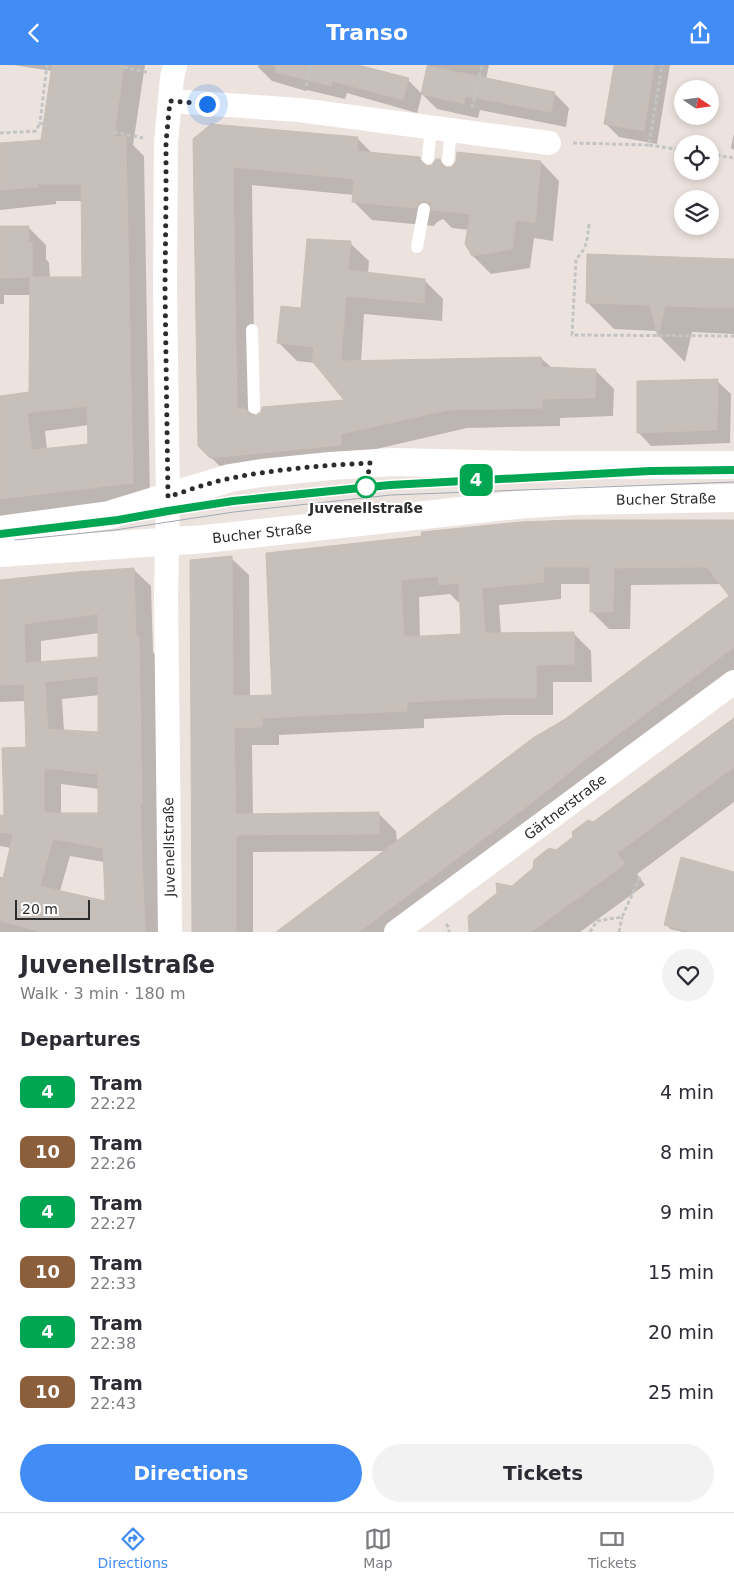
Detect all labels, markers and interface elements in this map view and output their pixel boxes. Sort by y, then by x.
icon: back [20,19,48,47]
icon: share [686,19,714,47]
text: Transo [326,20,408,45]
north arrow [674,80,719,125]
map controls [674,80,719,235]
your location [195,92,220,117]
button: locate [674,135,719,180]
button: layers [674,190,719,235]
line badge: 4 [460,464,492,496]
text: 4 [470,469,482,490]
marker: Juvenellstraße [355,476,377,498]
street label: Bucher Straße [616,490,716,508]
place label: Juvenellstraße [308,500,423,516]
street label: Bucher Straße [211,520,313,546]
street label: Gärtnerstraße [521,771,609,843]
street label: Juvenellstraße [160,797,178,898]
scale bar [15,897,90,920]
text: 20 m [22,901,58,917]
button: heart [662,949,714,1001]
text: Juvenellstraße [20,951,215,979]
text: Walk · 3 min · 180 m [20,984,185,1003]
text: Departures [20,1028,141,1050]
text: Tram [90,1072,143,1094]
text: 4 [41,1081,54,1102]
text: 4 min [660,1081,714,1103]
text: 22:22 [90,1094,136,1113]
text: Tram [90,1132,143,1154]
text: 10 [35,1141,60,1162]
text: 8 min [660,1141,714,1163]
text: 22:26 [90,1154,136,1173]
text: Tram [90,1192,143,1214]
text: 4 [41,1201,54,1222]
text: 9 min [660,1201,714,1223]
text: 22:27 [90,1214,136,1233]
text: Tram [90,1252,143,1274]
text: 10 [35,1261,60,1282]
text: 15 min [648,1261,714,1283]
text: 22:33 [90,1274,136,1293]
text: Tram [90,1312,143,1334]
text: 4 [41,1321,54,1342]
text: 20 min [648,1321,714,1343]
text: 22:38 [90,1334,136,1353]
text: Tram [90,1372,143,1394]
text: 10 [35,1381,60,1402]
text: 25 min [648,1381,714,1403]
text: 22:43 [90,1394,136,1413]
button: Directions [20,1444,362,1502]
button: Tickets [372,1444,714,1502]
tab: Directions [98,1525,168,1571]
tab: Map [363,1525,393,1571]
tab: Tickets [588,1525,636,1571]

